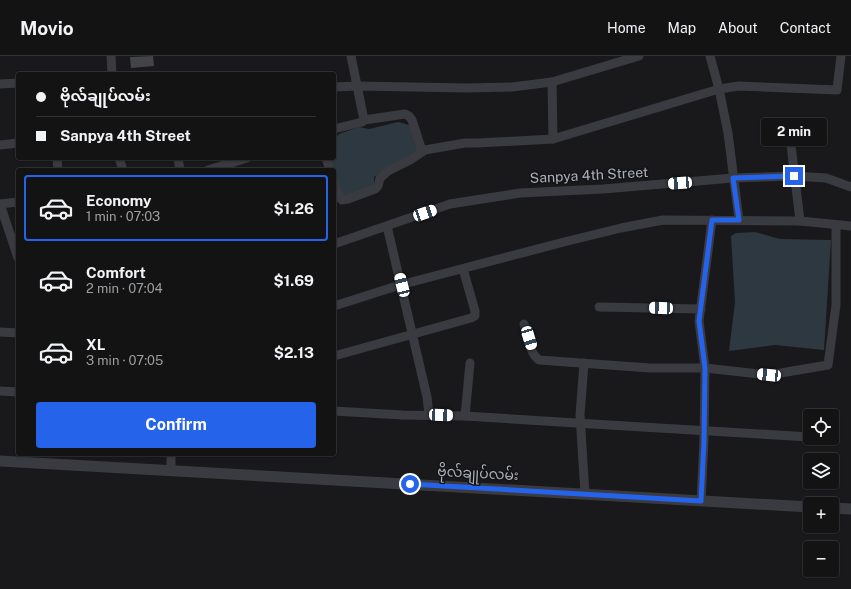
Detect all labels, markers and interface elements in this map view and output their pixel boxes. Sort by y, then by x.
text: Movio [20,17,74,39]
text: Home [607,20,646,36]
text: Map [668,20,696,36]
text: About [718,20,758,36]
text: Contact [780,20,831,36]
text: ဗိုလ်ချုပ်လမ်း [60,87,151,104]
callout: 2 min [761,118,827,146]
text: 2 min [777,124,811,139]
text: Sanpya 4th Street [60,127,191,144]
street label: Sanpya 4th Street [529,164,649,186]
route end [785,167,803,185]
car [668,176,692,190]
icon: car [38,190,74,226]
text: Economy [86,192,151,209]
text: $1.26 [274,200,314,217]
car [412,203,438,223]
text: 1 min · 07:03 [86,209,160,224]
icon: car [38,262,74,298]
text: Comfort [86,264,146,281]
text: $1.69 [274,272,314,289]
car [393,272,411,298]
text: 2 min · 07:04 [86,281,163,296]
car [649,302,673,314]
car [520,325,538,351]
icon: car [38,334,74,370]
text: XL [86,336,105,353]
text: $2.13 [274,344,314,361]
text: 3 min · 07:05 [86,353,163,368]
car [756,368,782,382]
button: Confirm [36,402,316,448]
car [429,409,453,421]
map controls [803,409,839,577]
button: locate [803,409,839,445]
button: layers [803,453,839,489]
street label: ဗိုလ်ချုပ်လမ်း [437,461,519,487]
route start [401,475,419,493]
button: + [803,497,839,533]
button: − [803,541,839,577]

